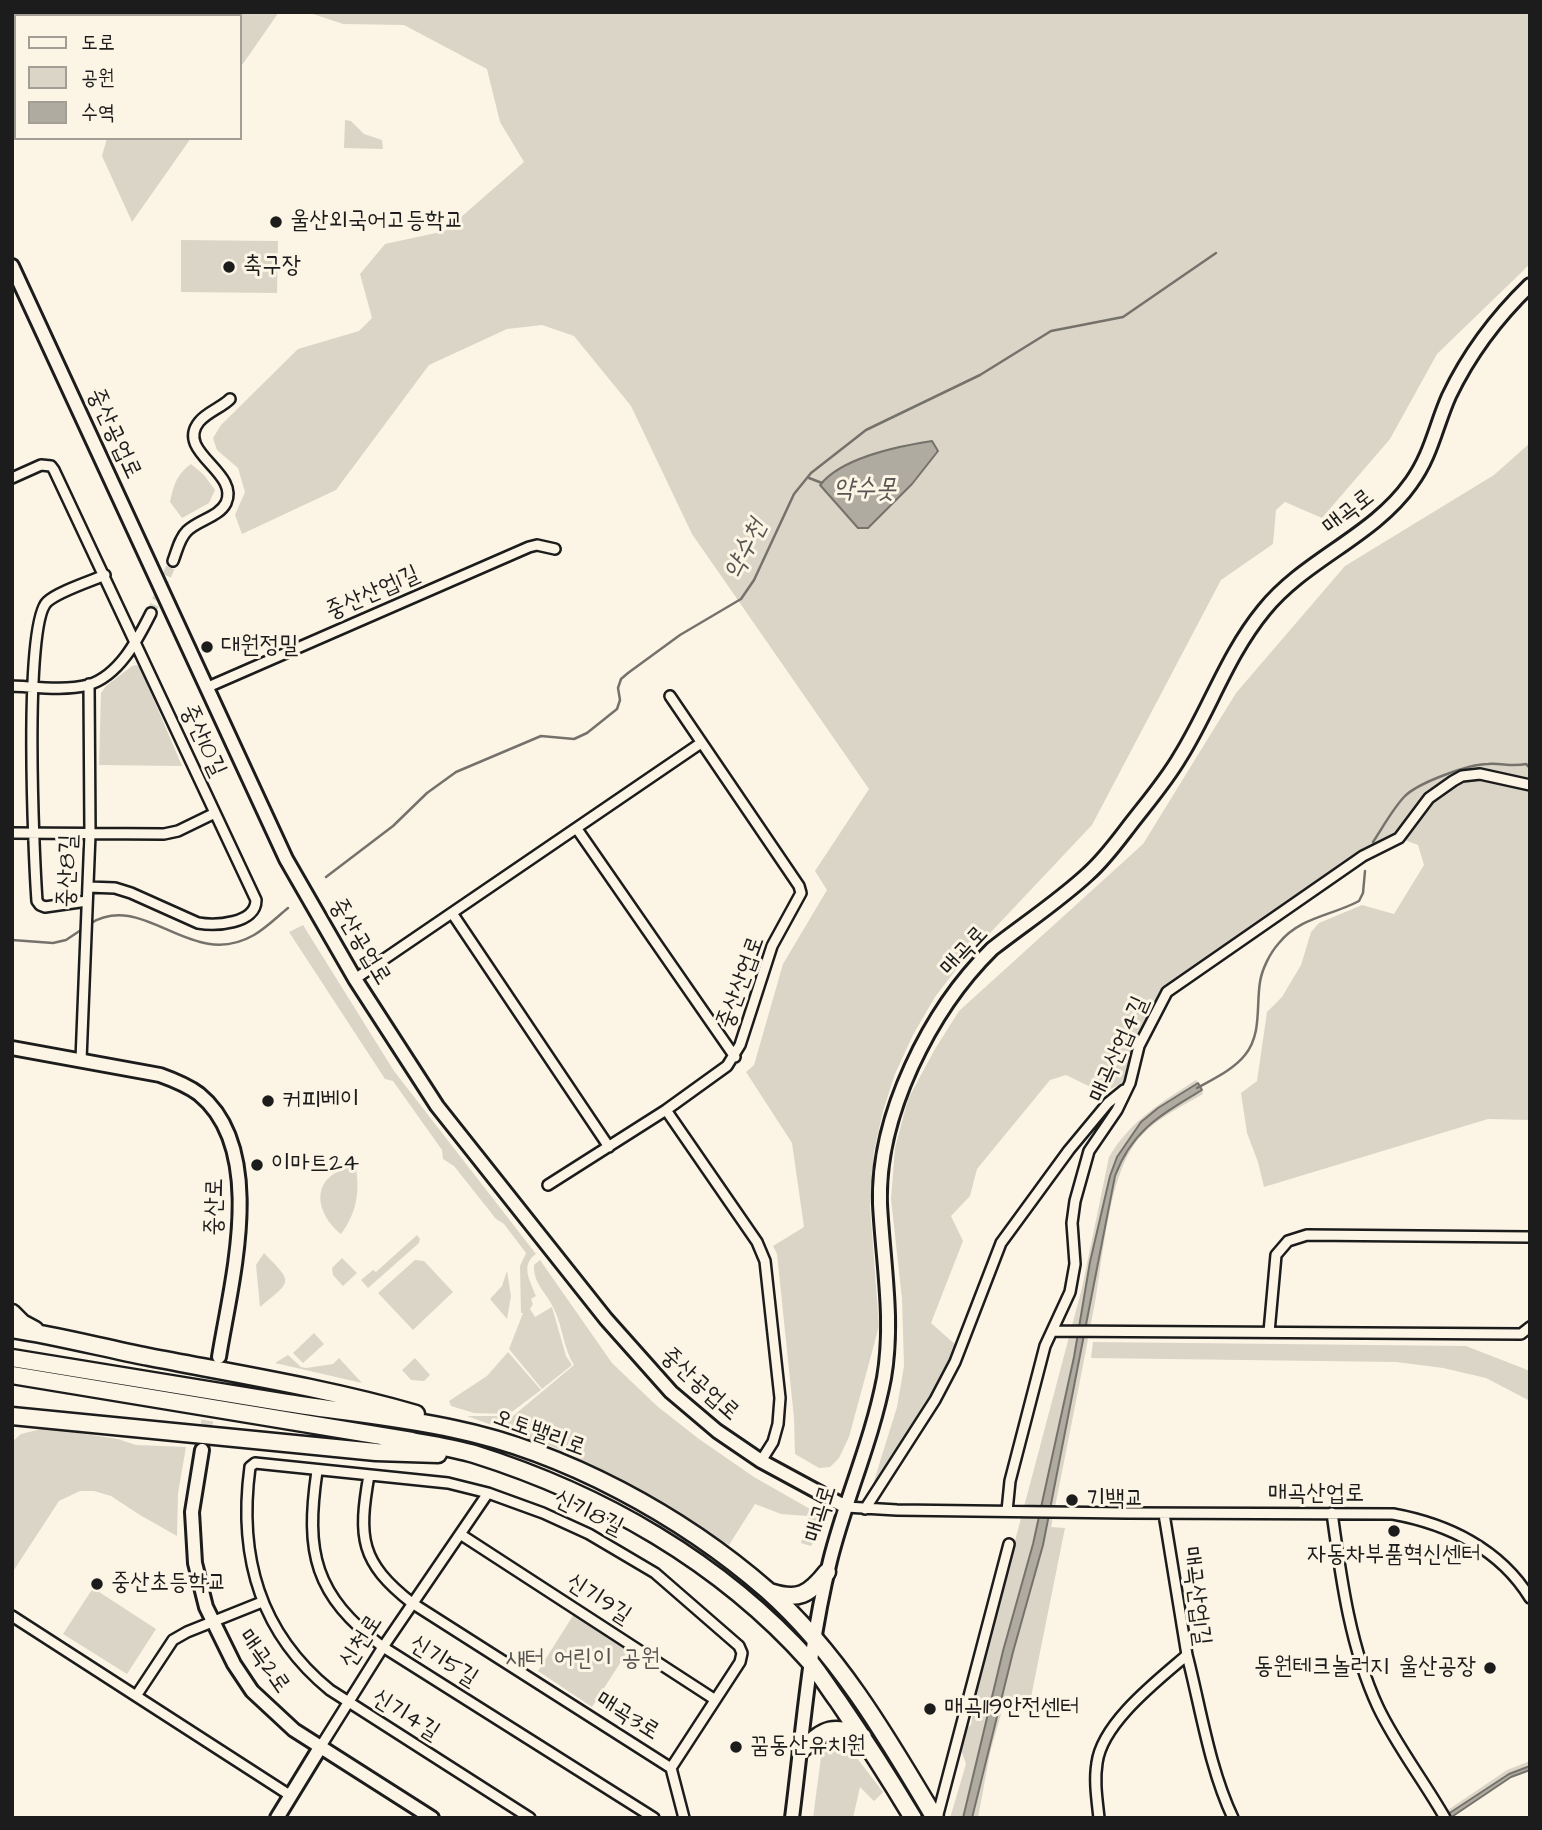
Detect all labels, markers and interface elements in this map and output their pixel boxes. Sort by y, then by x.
legend [14,14,242,140]
text: 도로 [81,28,115,57]
text: 공원 [81,63,115,92]
text: 수역 [81,98,115,127]
place label: 울산외국어고등학교 [290,208,464,236]
marker: 울산외국어고등학교 [268,214,284,230]
place label: 축구장 [243,253,301,281]
marker: 축구장 [221,259,237,275]
street label: 중산공업로 [80,384,146,484]
water label: 약수못 [834,475,896,507]
street label: 매곡로 [1317,484,1381,542]
water label: 약수천 [719,515,775,585]
street label: 중산산업1길 [322,561,424,627]
place label: 대원정밀 [221,633,298,661]
marker: 대원정밀 [199,639,215,655]
street label: 중산10길 [173,700,231,782]
street label: 중산8길 [53,834,85,908]
street label: 중산공업로 [322,893,396,991]
street label: 매곡로 [935,921,995,983]
street label: 중산산업로 [712,933,772,1033]
street label: 매곡산업4길 [1084,993,1156,1107]
place label: 커피베이 [282,1087,359,1115]
marker: 커피베이 [260,1093,276,1109]
place label: 이마트24 [271,1151,359,1179]
marker: 이마트24 [249,1157,265,1173]
street label: 중산로 [201,1178,231,1236]
street label: 중산공업로 [653,1342,745,1428]
street label: 오토밸리로 [489,1404,589,1464]
street label: 매곡산업로 [1268,1481,1364,1509]
street label: 매곡로 [800,1482,844,1546]
street label: 신기8길 [549,1485,627,1543]
place label: 기백교 [1086,1486,1144,1514]
marker: 기백교 [1064,1492,1080,1508]
marker: 자동차부품혁신센터 [1386,1523,1402,1539]
place label: 자동차부품혁신센터 [1307,1542,1481,1570]
street label: 매곡산업1길 [1175,1545,1215,1647]
street label: 신기9길 [560,1568,636,1632]
place label: 중산초등학교 [111,1570,227,1598]
marker: 중산초등학교 [89,1576,105,1592]
street label: 신천로 [334,1610,390,1674]
street label: 매곡2로 [231,1624,295,1700]
street label: 신기5길 [404,1630,482,1694]
park label: 새터 어린이 공원 [506,1646,660,1674]
place label: 동원테크놀러지 울산공장 [1254,1654,1476,1682]
marker: 동원테크놀러지 울산공장 [1482,1660,1498,1676]
street label: 신기4길 [366,1684,444,1748]
street label: 매곡3로 [590,1686,664,1748]
place label: 매곡119안전센터 [944,1695,1080,1723]
marker: 매곡119안전센터 [922,1701,938,1717]
place label: 꿈동산유치원 [750,1733,866,1761]
marker: 꿈동산유치원 [728,1739,744,1755]

